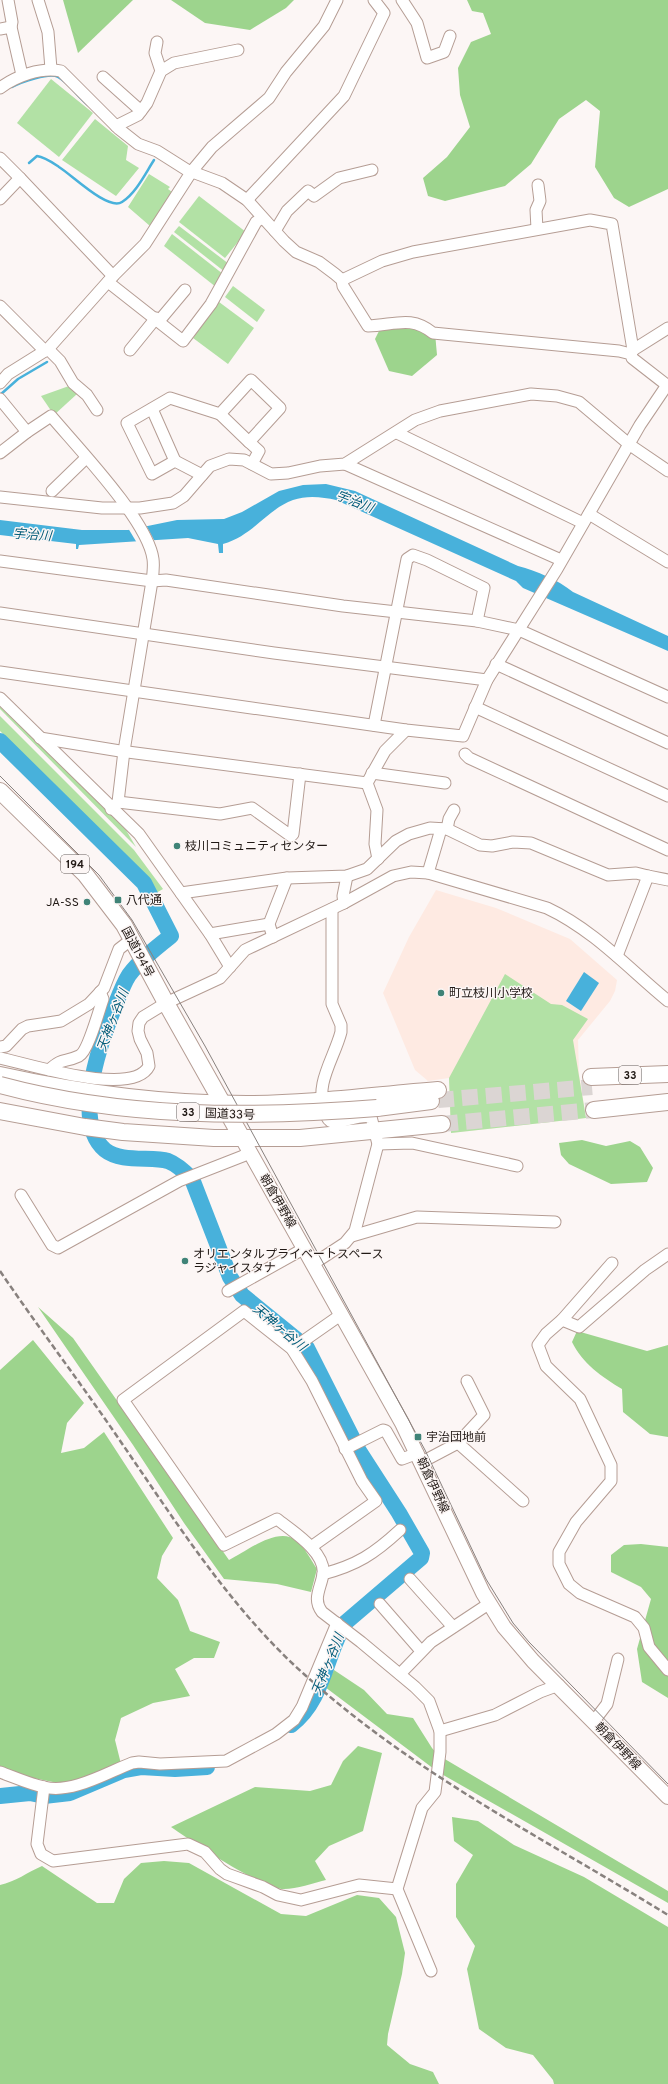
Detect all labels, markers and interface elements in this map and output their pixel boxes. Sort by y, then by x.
water label: 宇治川 [333,488,377,518]
water label: 宇治川 [12,527,54,545]
place label: 枝川コミュニティセンター [185,839,328,855]
marker: 枝川コミュニティセンター [172,841,182,851]
road number: 194 [61,855,89,873]
place label: 八代通 [126,893,162,909]
place label: JA-SS [46,895,79,911]
marker: 八代通 [113,895,123,905]
marker: JA-SS [82,897,92,907]
street label: 国道194号 [117,924,157,981]
water label: 天神ヶ谷川 [95,986,134,1054]
place label: 町立枝川小学校 [449,986,533,1002]
marker: 町立枝川小学校 [436,988,446,998]
road number: 33 [619,1066,641,1084]
road number: 33 [177,1103,199,1121]
street label: 国道33号 [204,1106,255,1124]
street label: 朝倉伊野線 [255,1172,299,1231]
place label: オリエンタルプライベートスペース ラジャイスタナ [193,1247,384,1277]
marker: オリエンタルプライベートスペース ラジャイスタナ [180,1256,190,1266]
water label: 天神ヶ谷川 [249,1302,310,1357]
place label: 宇治団地前 [426,1430,486,1446]
marker: 宇治団地前 [413,1432,423,1442]
street label: 朝倉伊野線 [412,1455,452,1516]
water label: 天神ヶ谷川 [309,1630,349,1698]
street label: 朝倉伊野線 [591,1720,644,1774]

